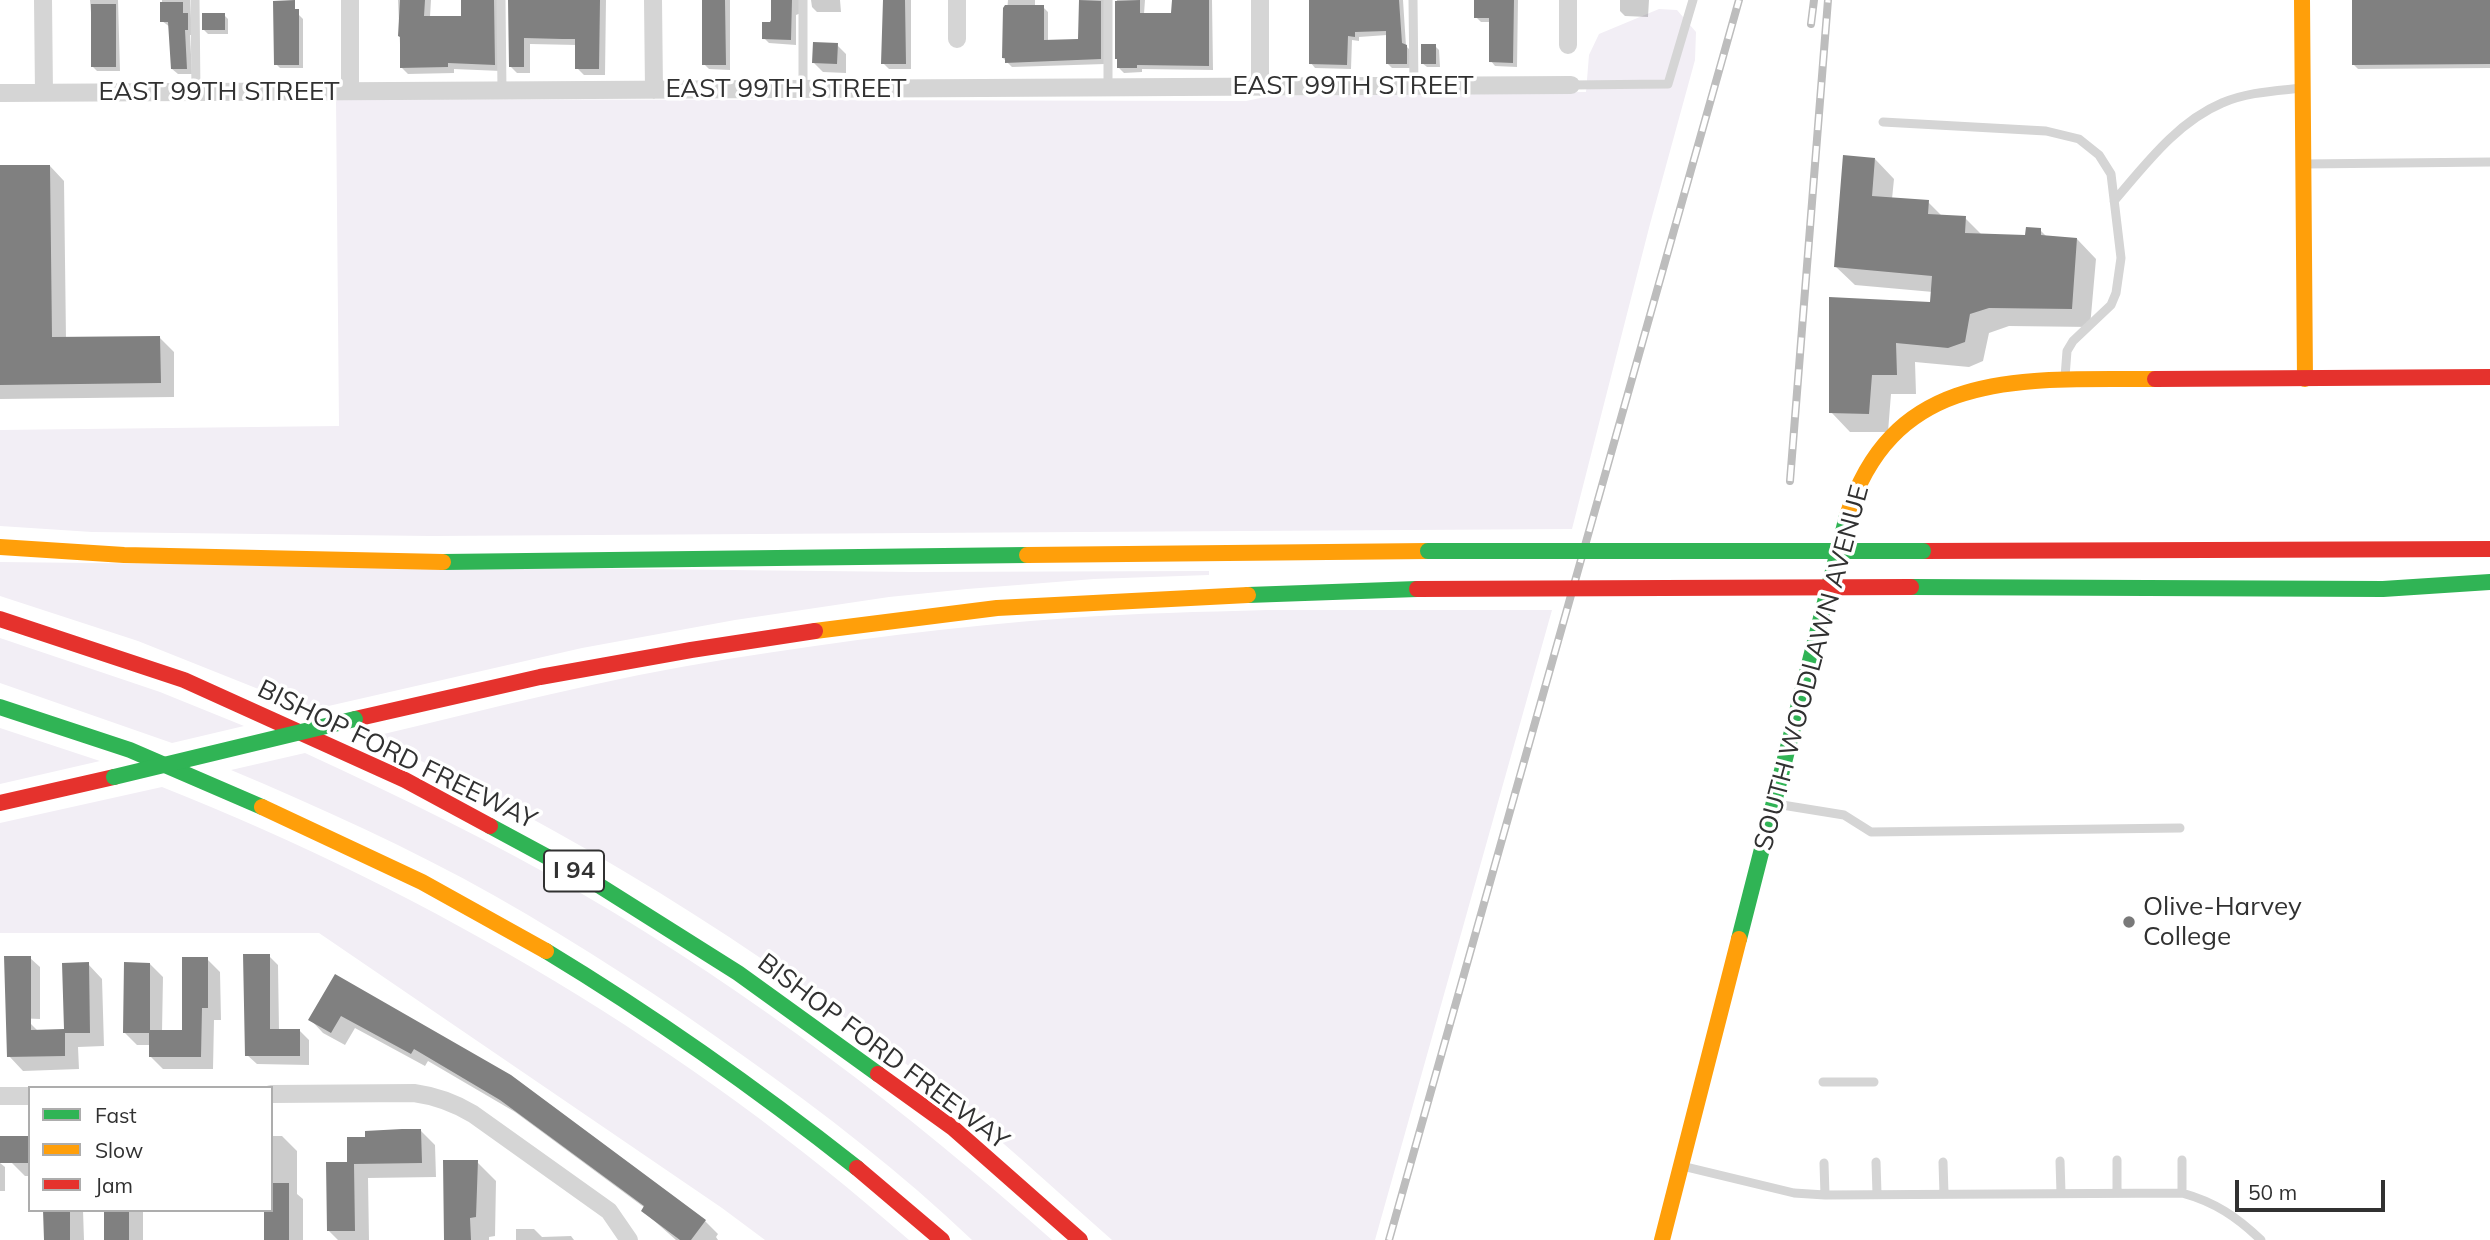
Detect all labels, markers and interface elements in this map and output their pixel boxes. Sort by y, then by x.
street label: EAST 99TH STREET [1232,70,1474,102]
street label: EAST 99TH STREET [665,73,907,105]
street label: EAST 99TH STREET [98,76,340,108]
street label: SOUTH WOODLAWN AVENUE [1748,482,1876,854]
street label: BISHOP FORD FREEWAY [252,674,542,836]
road number: I 94 [544,850,604,892]
place label: Olive-Harvey College [2143,891,2302,953]
marker: Olive-Harvey College [2121,914,2137,930]
street label: BISHOP FORD FREEWAY [751,947,1015,1157]
legend [28,1086,273,1212]
text: Fast [95,1102,137,1128]
text: Slow [95,1137,143,1163]
scale bar [2238,1166,2388,1210]
text: Jam [95,1172,133,1198]
text: 50 m [2248,1179,2297,1205]

